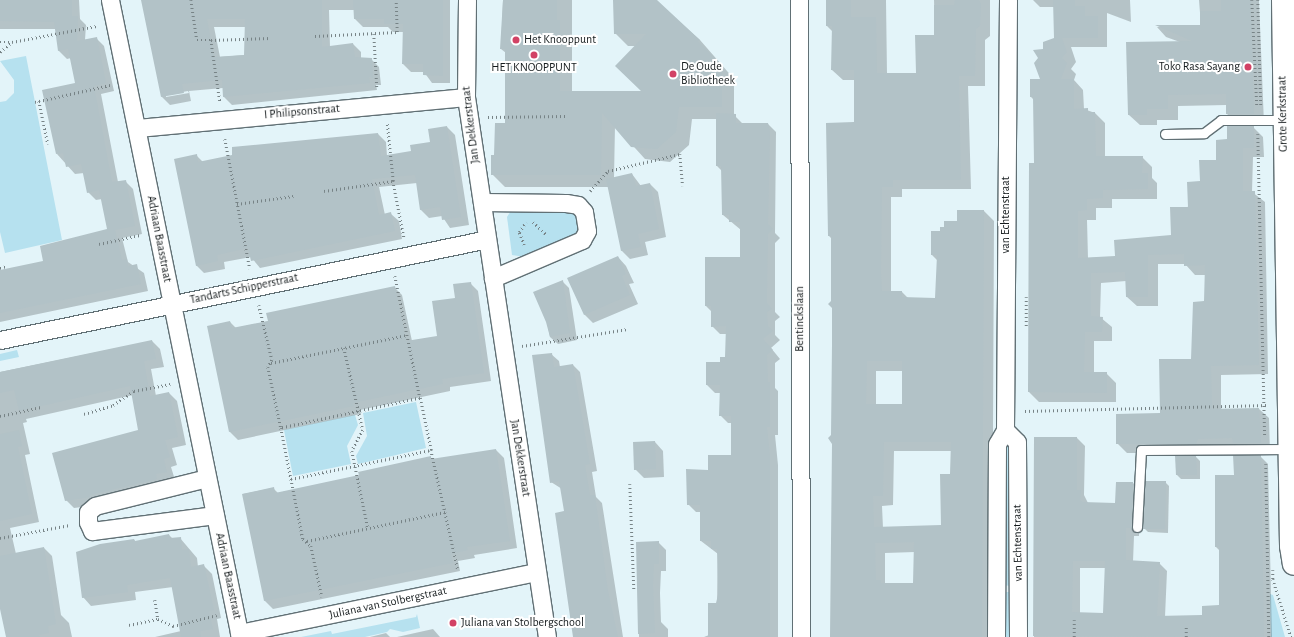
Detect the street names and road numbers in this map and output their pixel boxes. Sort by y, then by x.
street label: Grote Kerkstraat [1275,76,1291,152]
street label: Jan Dekkerstraat [459,86,483,164]
street label: I Philipsonstraat [264,102,340,122]
street label: van Echtenstraat [999,176,1013,254]
street label: Adriaan Baasstraat [144,195,174,283]
street label: Tandarts Schipperstraat [189,270,299,308]
street label: Bentinckslaan [793,286,807,352]
street label: Jan Dekkerstraat [507,419,533,497]
street label: van Echtenstraat [1010,504,1026,582]
street label: Adriaan Baasstraat [212,532,244,620]
street label: Juliana van Stolbergstraat [328,584,448,622]

